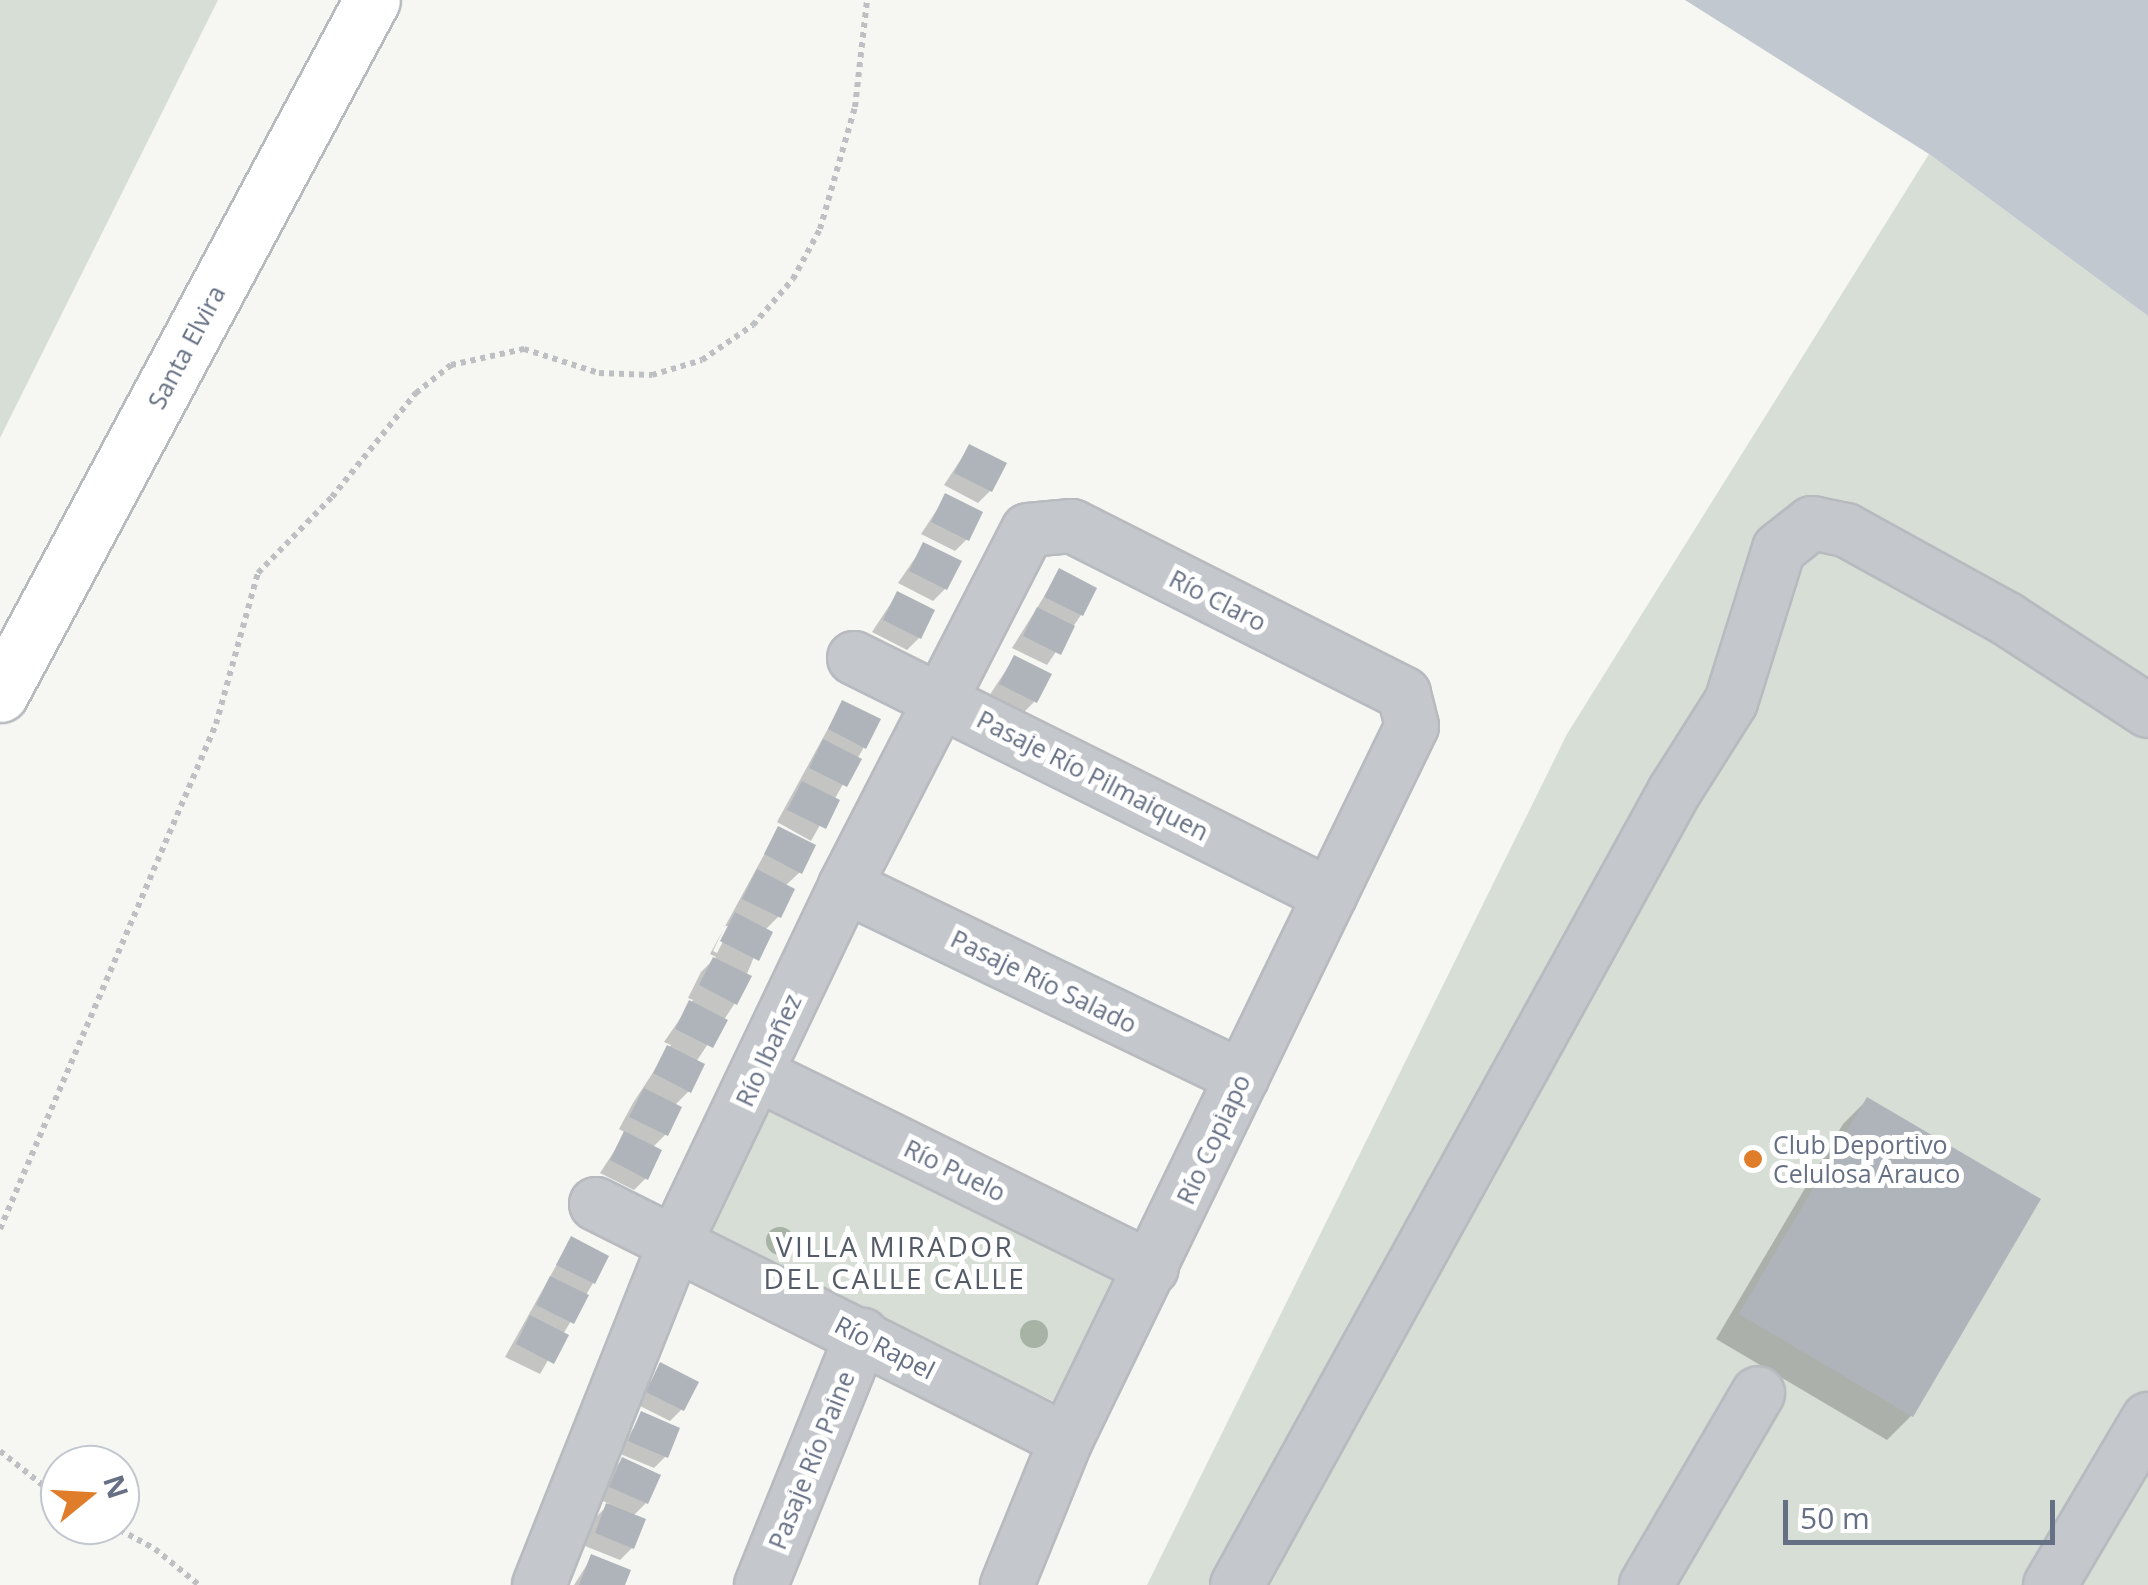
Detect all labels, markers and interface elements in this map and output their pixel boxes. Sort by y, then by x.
street label: Santa Elvira [141,280,231,414]
street label: Río Claro [1165,563,1271,637]
street label: Pasaje Río Pilmaiquen [972,704,1214,846]
street label: Pasaje Río Salado [946,923,1142,1039]
street label: Río Ibañez [729,989,807,1111]
street label: Río Copiapo [1170,1069,1256,1209]
place label: Club Deportivo Celulosa Arauco [1773,1130,1960,1189]
street label: Río Puelo [899,1133,1011,1207]
marker: Club Deportivo Celulosa Arauco [1742,1148,1764,1170]
district label: VILLA MIRADOR DEL CALLE CALLE [764,1229,1026,1295]
street label: Río Rapel [830,1309,940,1385]
street label: Pasaje Río Paine [762,1367,860,1553]
north arrow [40,1445,140,1545]
text: N [95,1470,138,1503]
scale bar [1788,1480,2060,1542]
text: 50 m [1800,1497,1870,1538]

